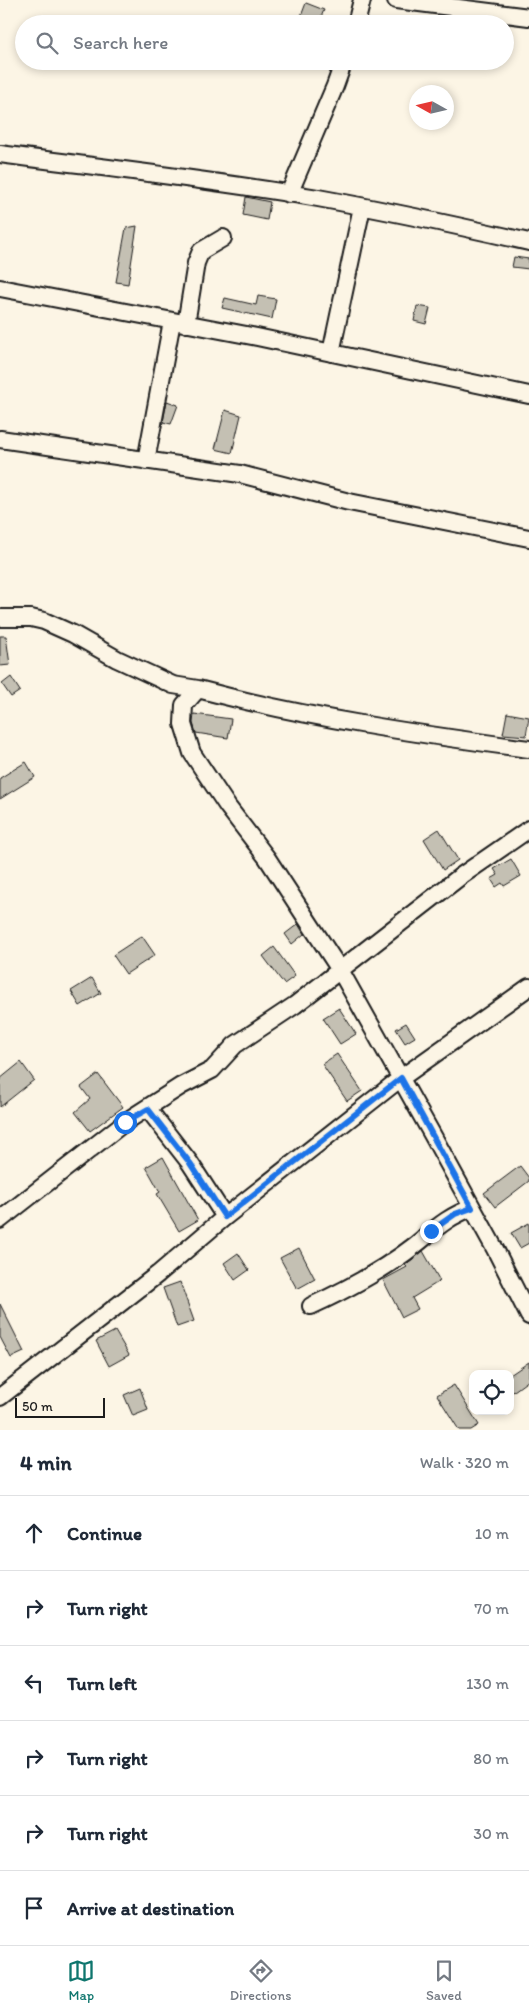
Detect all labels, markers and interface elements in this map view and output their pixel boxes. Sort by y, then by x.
search box [15,15,514,70]
icon: search [33,29,61,57]
text: Search here [73,31,168,54]
north arrow [409,85,454,130]
route start [114,1111,137,1134]
route end [420,1220,443,1243]
map controls [469,1370,514,1415]
button: locate [469,1370,514,1415]
scale bar [15,1395,105,1418]
text: 50 m [22,1398,53,1415]
text: 4 min [20,1450,72,1475]
text: Walk · 320 m [420,1453,509,1472]
icon: ahead [20,1519,48,1547]
text: Continue [67,1522,142,1545]
text: 10 m [475,1524,509,1543]
icon: right [20,1594,48,1622]
text: Turn right [67,1597,148,1620]
text: 70 m [474,1599,509,1618]
icon: left [20,1669,48,1697]
text: Turn left [67,1672,137,1695]
text: 130 m [466,1674,509,1693]
icon: right [20,1744,48,1772]
text: Turn right [67,1747,148,1770]
text: 80 m [473,1749,509,1768]
icon: right [20,1819,48,1847]
text: Turn right [67,1822,148,1845]
text: 30 m [473,1824,509,1843]
icon: arrive [20,1894,48,1922]
text: Arrive at destination [67,1897,234,1920]
tab: Map [67,1957,95,2004]
tab: Directions [230,1957,291,2004]
tab: Saved [426,1957,462,2004]

